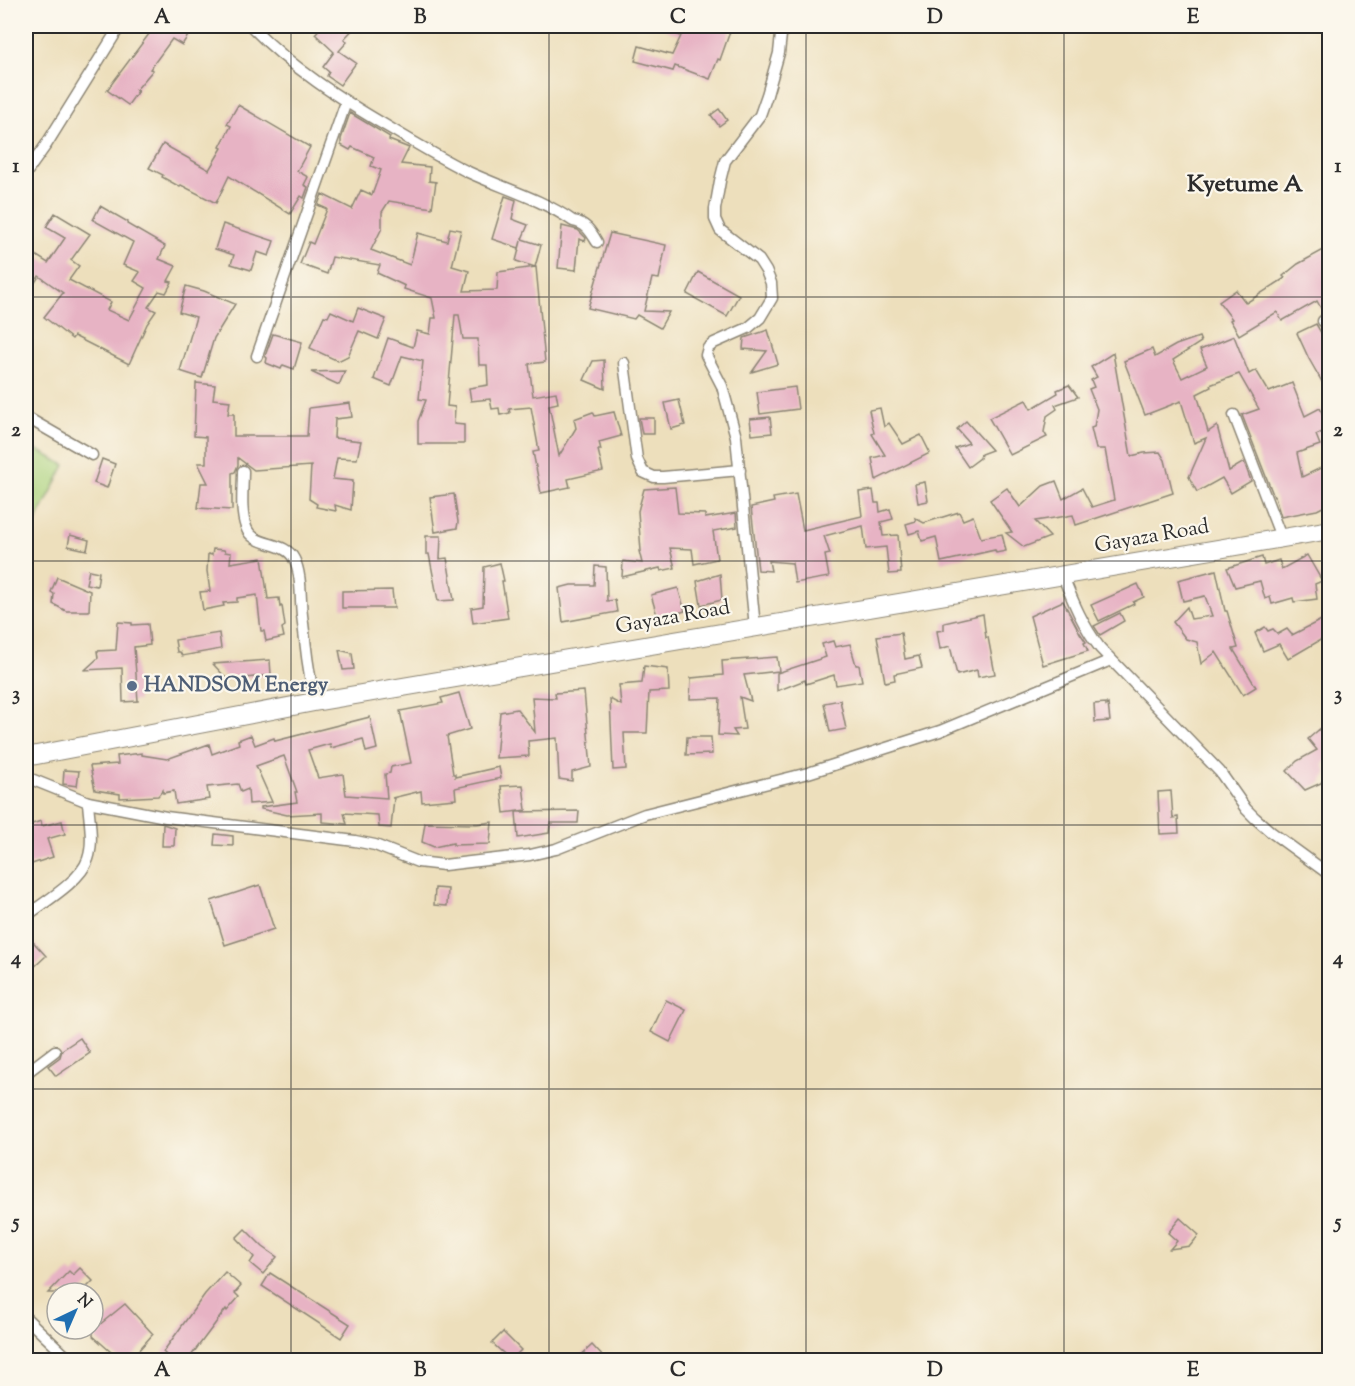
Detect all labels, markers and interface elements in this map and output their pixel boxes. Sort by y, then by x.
text: A [154,4,171,33]
text: B [414,4,427,33]
text: C [670,4,686,33]
text: D [927,4,943,33]
text: E [1187,4,1200,33]
text: 1 [13,153,20,182]
text: 1 [1335,153,1342,182]
district label: Kyetume A [1187,168,1304,202]
text: 2 [11,417,21,446]
text: 2 [1333,417,1343,446]
street label: Gayaza Road [1092,512,1212,562]
street label: Gayaza Road [613,593,733,643]
place label: HANDSOM Energy [144,671,329,701]
marker: HANDSOM Energy [125,679,139,693]
text: 3 [12,681,20,710]
text: 3 [1334,681,1342,710]
text: 4 [10,945,21,974]
text: 4 [1332,945,1343,974]
text: 5 [11,1209,20,1238]
text: 5 [1333,1209,1342,1238]
north arrow [45,1281,105,1341]
text: N [71,1289,96,1315]
text: A [154,1357,171,1386]
text: B [414,1357,427,1386]
text: C [670,1357,686,1386]
text: D [927,1357,943,1386]
text: E [1187,1357,1200,1386]

